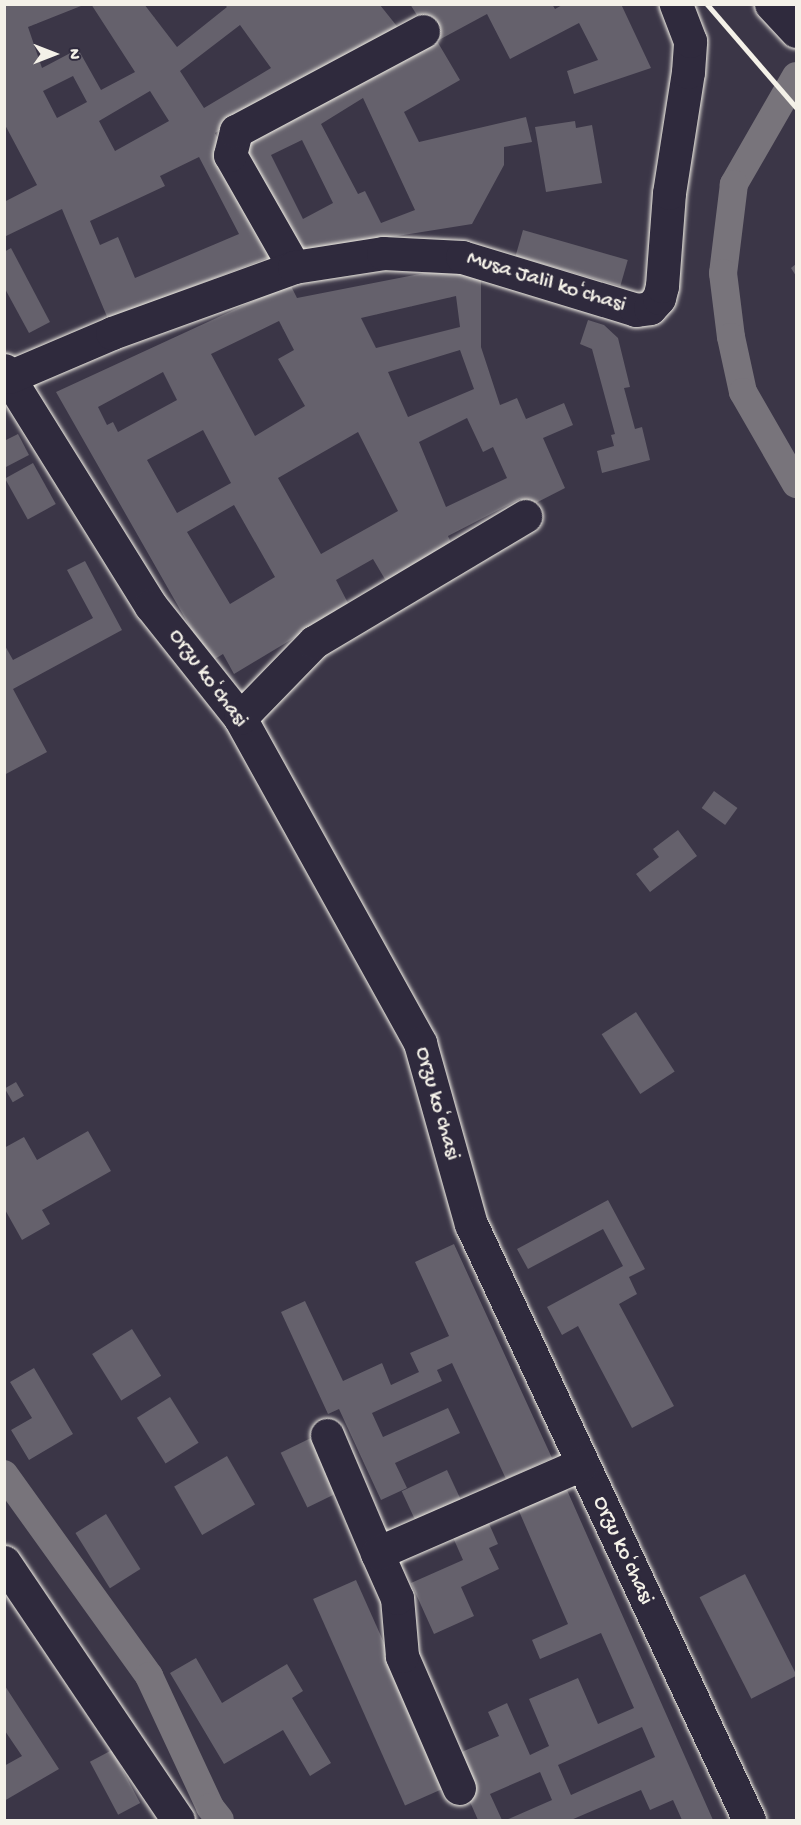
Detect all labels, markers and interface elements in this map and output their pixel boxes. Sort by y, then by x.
north arrow [24,24,84,84]
text: N [63,49,82,59]
street label: Musa Jalil koʻchasi [463,246,629,320]
street label: Orzu koʻchasi [161,624,253,734]
street label: Orzu koʻchasi [407,1044,465,1164]
street label: Orzu koʻchasi [585,1493,659,1609]

